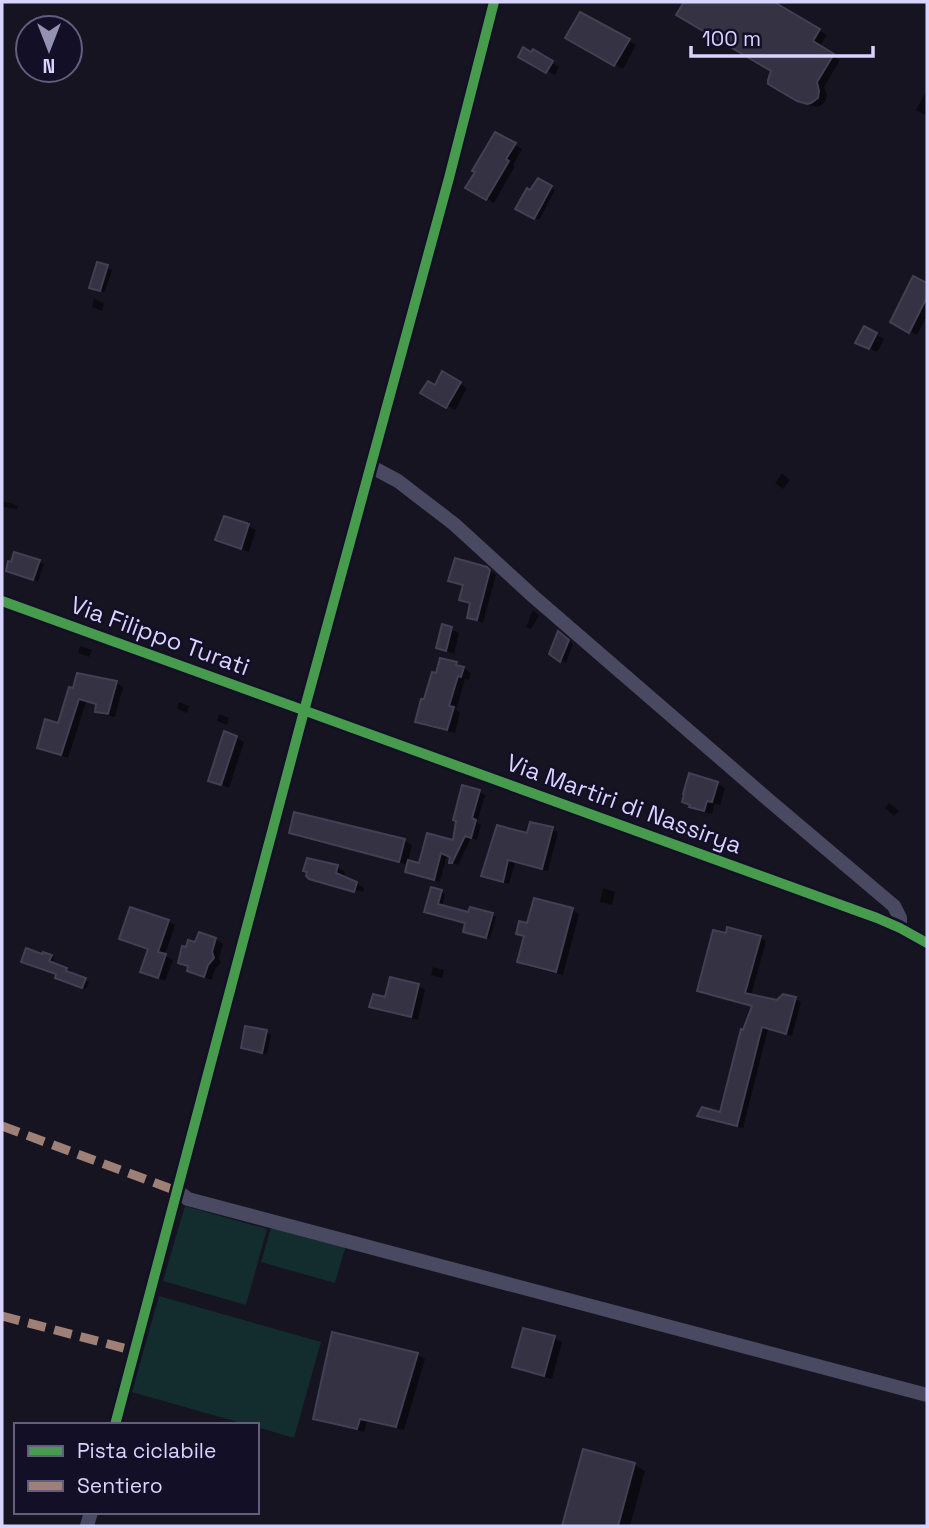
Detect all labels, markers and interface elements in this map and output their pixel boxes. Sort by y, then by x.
north arrow [14,14,84,84]
scale bar [691,14,873,58]
text: 100 m [702,25,761,52]
text: N [43,53,55,78]
street label: Via Filippo Turati [66,589,254,682]
street label: Via Martiri di Nassirya [502,747,746,861]
legend [14,1423,259,1514]
text: Pista ciclabile [77,1437,216,1464]
text: Sentiero [77,1472,163,1499]

